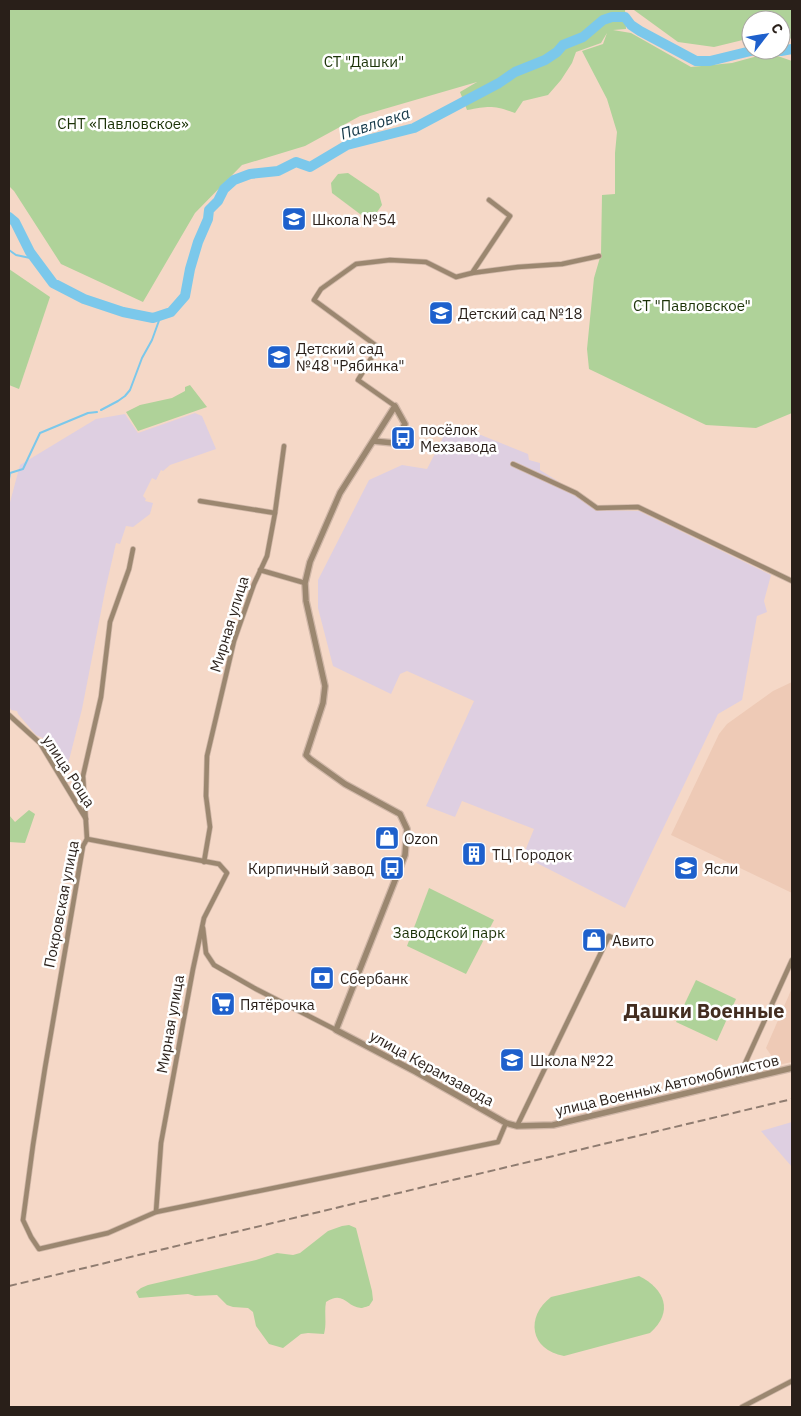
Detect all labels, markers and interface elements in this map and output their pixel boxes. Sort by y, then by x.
north arrow [741,10,791,60]
text: С [767,20,787,37]
park label: СТ "Дашки" [324,52,404,71]
water label: Павловка [338,102,412,144]
park label: СНТ «Павловское» [57,114,189,133]
school or university icon: Школа №54 [281,206,307,232]
place label: Школа №54 [312,210,396,229]
park label: СТ "Павловское" [633,296,751,315]
school or university icon: Детский сад №18 [428,300,454,326]
place label: Детский сад №18 [458,304,583,323]
place label: Детский сад №48 "Рябинка" [296,339,405,375]
school or university icon: Детский сад №48 "Рябинка" [266,344,292,370]
place label: посёлок Мехзавода [420,420,497,456]
bus stop icon: посёлок Мехзавода [390,425,416,451]
street label: Мирная улица [205,574,253,674]
street label: улица Роща [39,731,99,811]
shop icon: Ozon [374,825,400,851]
place label: Ozon [404,829,438,848]
street label: Покровская улица [39,839,83,969]
building icon: ТЦ Городок [461,841,487,867]
place label: ТЦ Городок [492,845,572,864]
bus stop icon: Кирпичный завод [379,855,405,881]
school or university icon: Ясли [673,855,699,881]
place label: Кирпичный завод [248,859,374,878]
place label: Ясли [704,859,738,878]
park label: Заводской парк [393,923,505,942]
shop icon: Авито [581,927,607,953]
place label: Авито [612,931,654,950]
bank icon: Сбербанк [309,965,335,991]
place label: Сбербанк [340,969,408,988]
street label: Мирная улица [152,973,188,1075]
supermarket icon: Пятёрочка [210,991,236,1017]
place label: Пятёрочка [240,995,315,1014]
district label: Дашки Военные [623,997,785,1024]
street label: улица Керамзавода [367,1026,497,1110]
school or university icon: Школа №22 [499,1047,525,1073]
street label: улица Военных Автомобилистов [553,1050,781,1120]
place label: Школа №22 [530,1051,614,1070]

